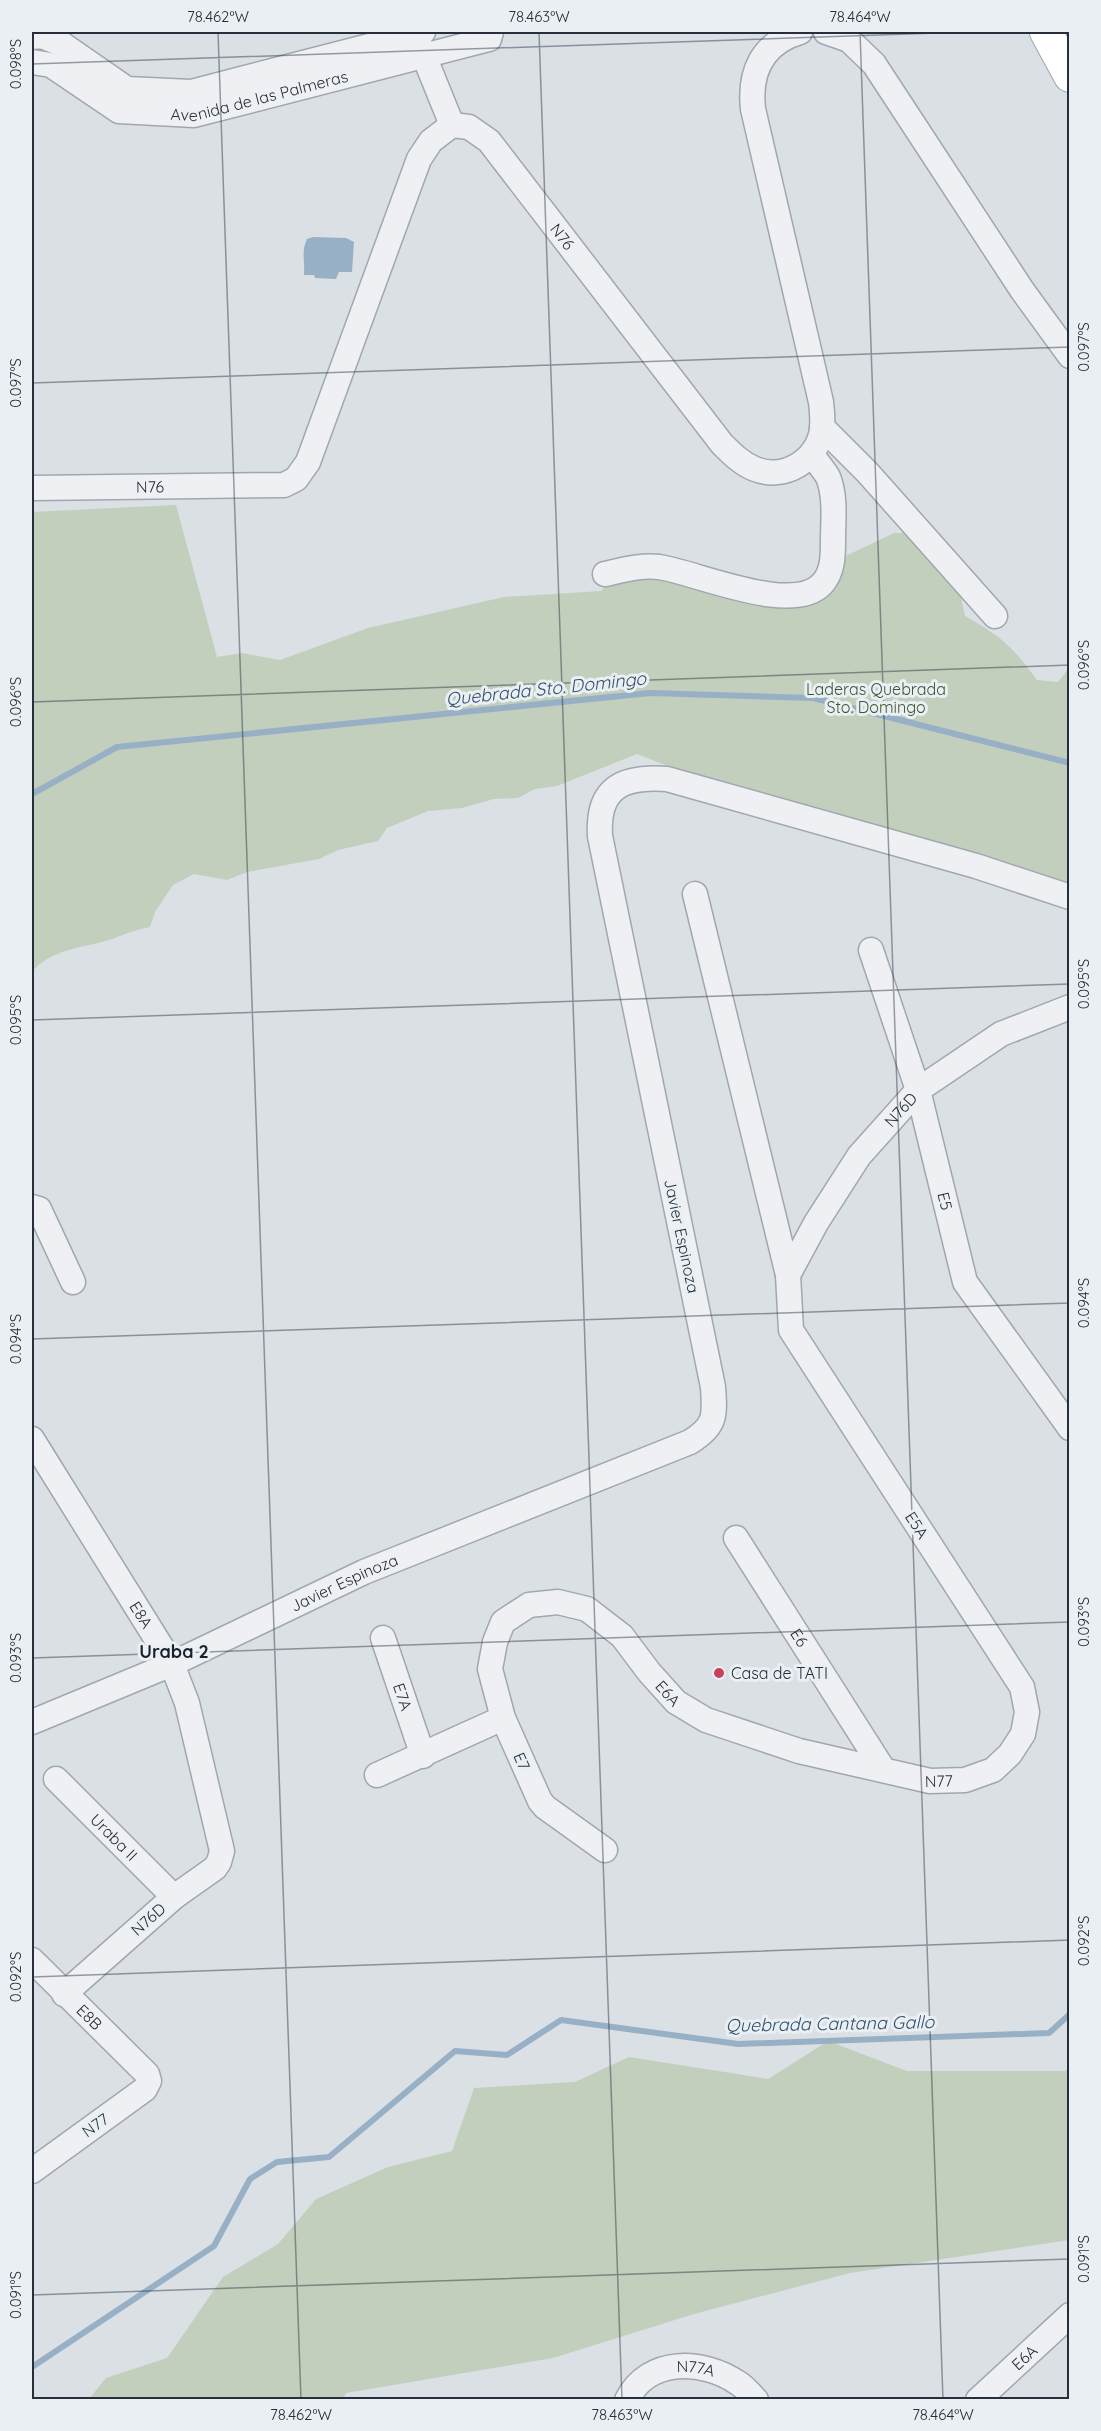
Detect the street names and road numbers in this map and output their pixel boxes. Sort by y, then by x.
street label: Avenida de las Palmeras [170,66,350,125]
street label: N76 [546,219,579,254]
street label: N76 [136,476,165,497]
street label: N76D [880,1088,921,1131]
street label: Javier Espinoza [660,1177,704,1295]
street label: E5 [933,1190,957,1212]
street label: E5A [901,1508,933,1542]
street label: Javier Espinoza [287,1550,401,1616]
street label: E8A [125,1598,157,1632]
street label: E6 [786,1625,813,1651]
street label: E6A [651,1676,685,1710]
street label: E7A [389,1680,417,1713]
street label: E7 [509,1749,535,1773]
street label: N77 [924,1770,953,1791]
street label: Uraba II [86,1809,142,1865]
street label: N76D [127,1898,169,1940]
street label: E8B [72,2000,107,2034]
street label: N77 [78,2109,112,2141]
street label: E6A [1007,2340,1041,2374]
street label: N77A [676,2356,717,2381]

